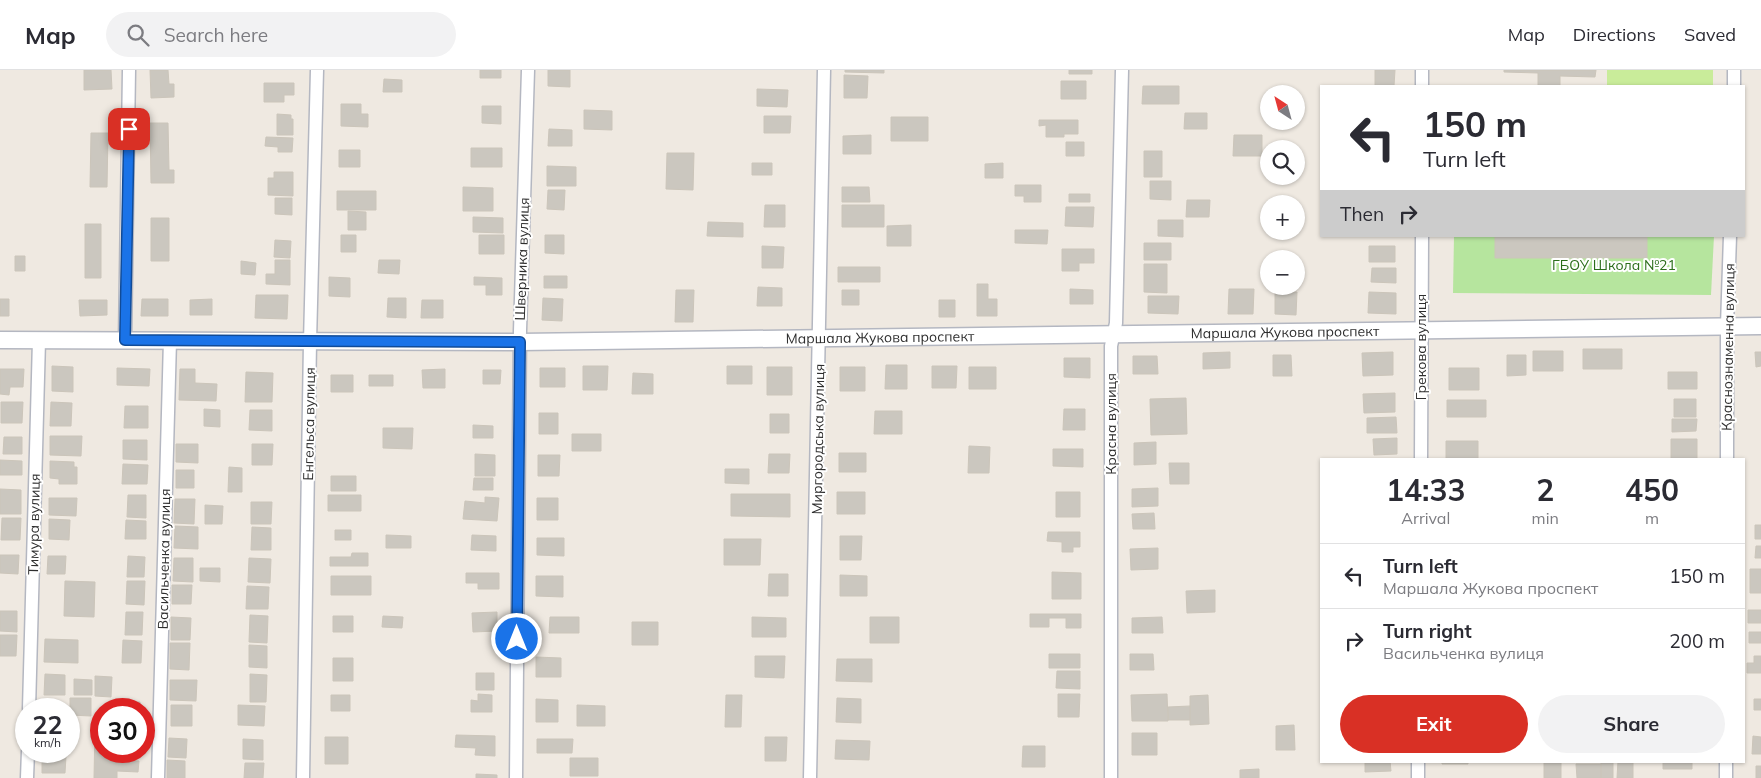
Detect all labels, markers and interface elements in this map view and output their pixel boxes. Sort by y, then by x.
search box [106,12,456,57]
text: Map [25,20,76,50]
icon: search [124,21,152,49]
text: Search here [164,23,268,47]
text: Map [1508,23,1545,46]
text: Directions [1573,23,1656,46]
text: Saved [1684,23,1736,46]
north arrow [1260,85,1305,130]
map controls [1260,85,1305,295]
text: 150 m [1423,102,1527,146]
icon: left [1340,105,1405,170]
pin [108,108,150,150]
icon: arrive [115,115,143,143]
button: search [1260,140,1305,185]
text: Turn left [1423,145,1506,173]
button: + [1260,195,1305,240]
street label: Шверника вулиця [511,197,533,321]
icon: right [1394,200,1422,228]
text: Then [1340,202,1384,226]
button: − [1260,250,1305,295]
park label: ГБОУ Школа №21 [1552,256,1676,274]
street label: Краснознаменна вулиця [1718,263,1738,431]
street label: Грекова вулиця [1412,294,1430,400]
street label: Маршала Жукова проспект [1191,322,1380,342]
street label: Маршала Жукова проспект [786,327,975,348]
street label: Миргородська вулиця [808,364,828,514]
street label: Енгельса вулиця [299,367,319,481]
street label: Красна вулиця [1102,373,1120,475]
text: 14:33 [1386,471,1466,509]
text: 2 [1536,471,1554,509]
text: 450 [1625,471,1679,509]
street label: Тимура вулиця [24,473,44,575]
street label: Васильченка вулиця [154,488,174,630]
text: Arrival [1401,508,1450,528]
text: min [1532,508,1559,528]
text: m [1645,508,1659,528]
text: Turn left [1383,554,1458,578]
icon: left [1340,562,1368,590]
text: 150 m [1669,564,1725,588]
text: Маршала Жукова проспект [1383,578,1598,598]
position arrow [490,612,542,664]
text: Turn right [1383,619,1472,643]
icon: right [1340,627,1368,655]
text: 200 m [1669,629,1725,653]
text: Васильченка вулиця [1383,643,1544,663]
button: Exit [1340,695,1528,753]
button: Share [1538,695,1725,753]
speed limit sign: 30 [90,698,155,763]
text: 22 [32,709,63,740]
text: km/h [34,735,61,750]

